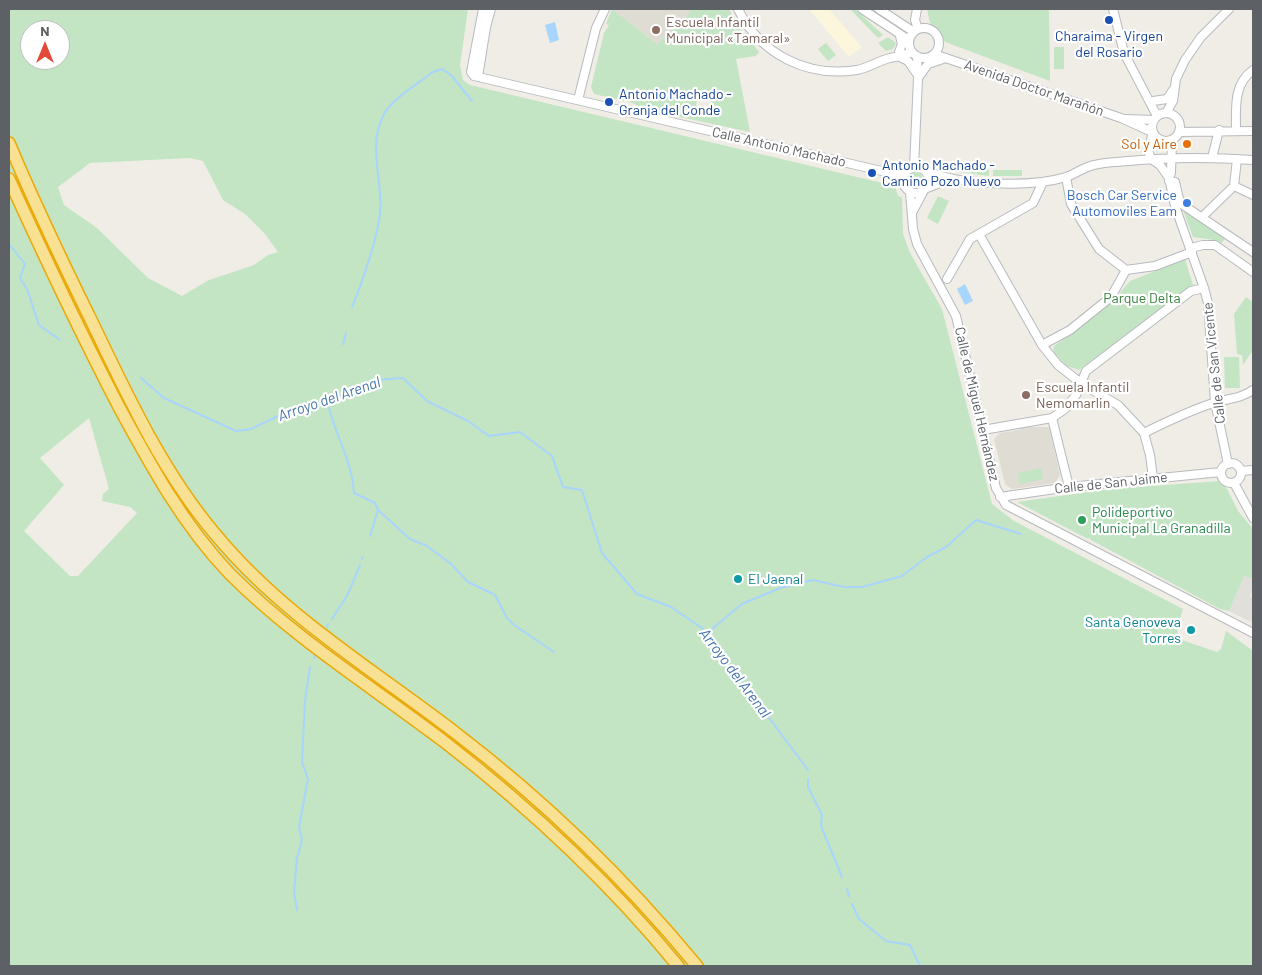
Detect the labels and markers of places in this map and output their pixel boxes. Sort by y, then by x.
place label: Escuela Infantil Municipal «Tamaral» [666,14,791,46]
marker: Charaima - Virgen del Rosario [1103,14,1115,26]
marker: Escuela Infantil Municipal «Tamaral» [650,24,662,36]
place label: Charaima - Virgen del Rosario [1055,28,1163,60]
place label: Antonio Machado - Granja del Conde [619,86,732,118]
marker: Antonio Machado - Granja del Conde [603,96,615,108]
place label: Sol y Aire [1121,136,1177,152]
marker: Sol y Aire [1181,138,1193,150]
place label: Antonio Machado - Camino Pozo Nuevo [882,157,1001,190]
marker: Antonio Machado - Camino Pozo Nuevo [866,167,878,179]
place label: Bosch Car Service Automoviles Eam [1067,187,1177,220]
marker: Bosch Car Service Automoviles Eam [1181,197,1193,209]
place label: Escuela Infantil Nemomarlin [1036,379,1129,412]
marker: Escuela Infantil Nemomarlin [1020,389,1032,401]
place label: Polideportivo Municipal La Granadilla [1092,504,1231,536]
marker: Polideportivo Municipal La Granadilla [1076,514,1088,526]
place label: El Jaenal [748,571,803,587]
marker: El Jaenal [732,573,744,585]
place label: Santa Genoveva Torres [1085,614,1181,646]
marker: Santa Genoveva Torres [1185,624,1197,636]

